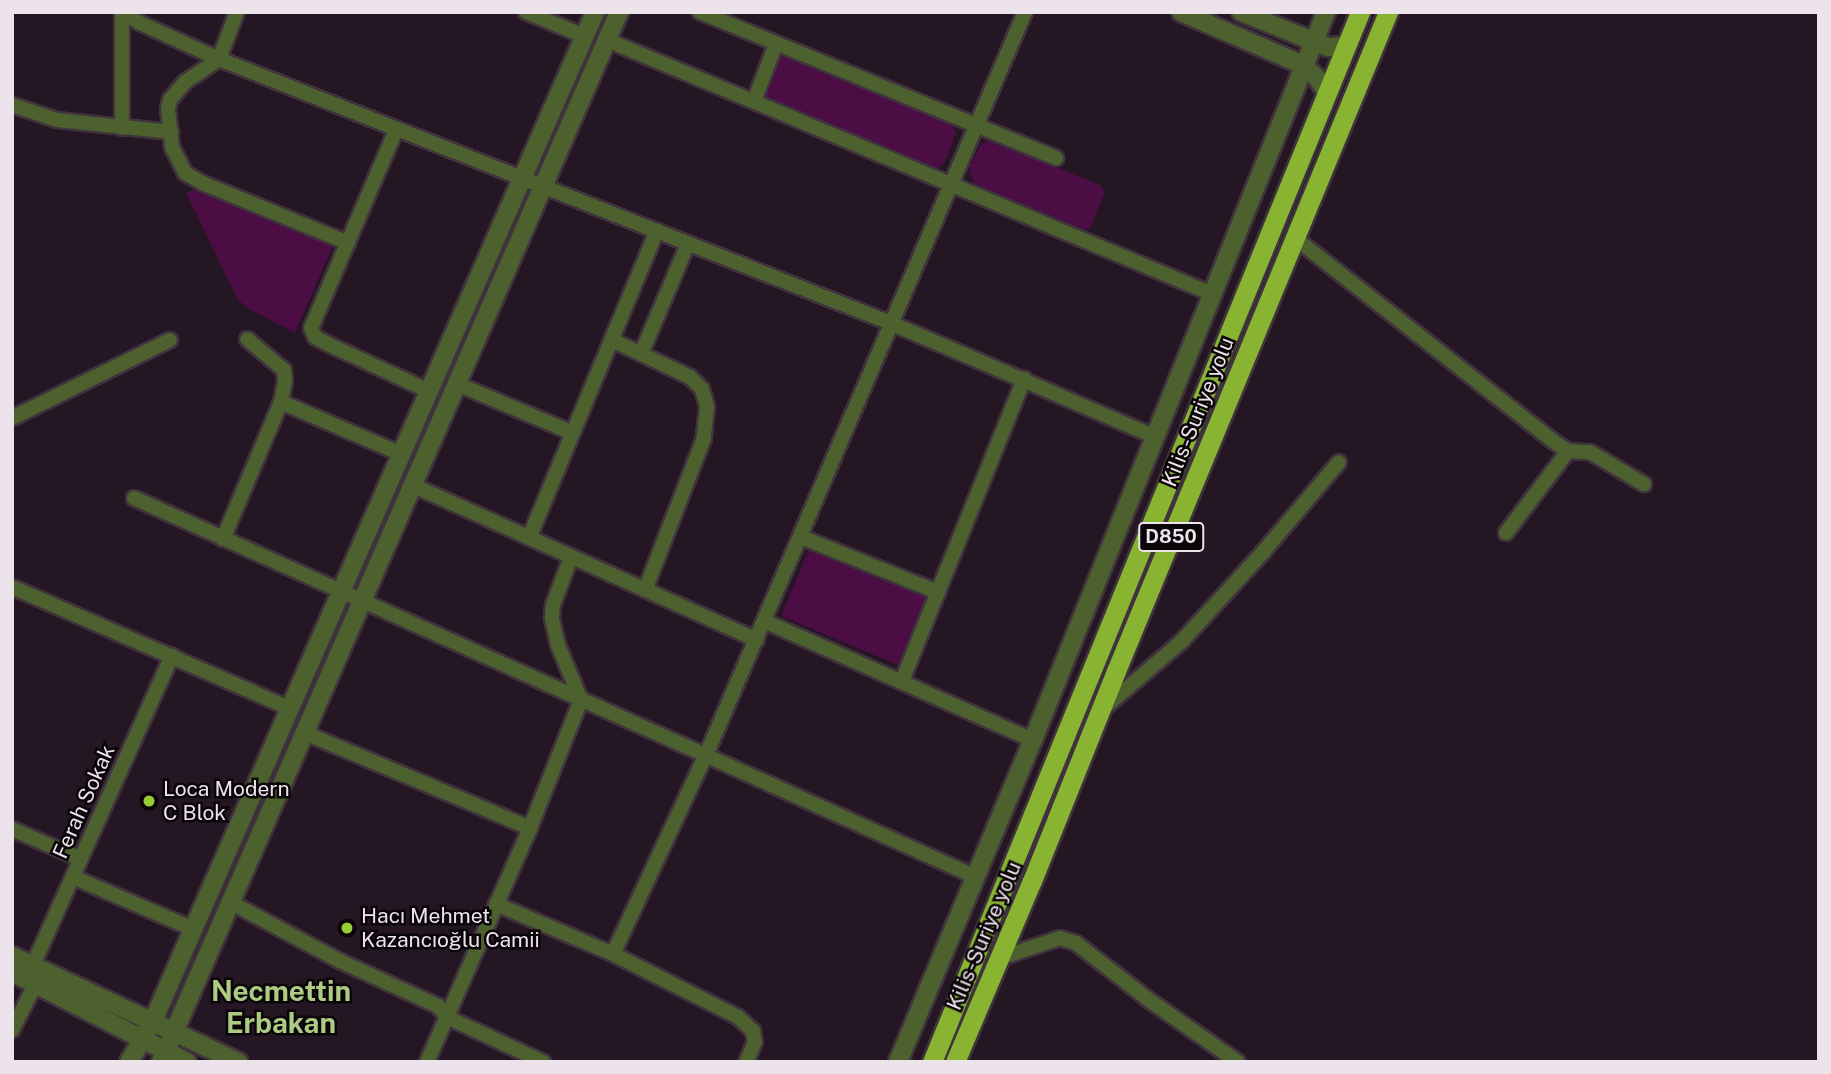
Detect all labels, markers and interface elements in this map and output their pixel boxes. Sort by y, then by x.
street label: Kilis-Suriye yolu [1157,334,1239,490]
road number: D850 [1138,522,1204,552]
street label: Ferah Sokak [48,741,120,863]
place label: Loca Modern C Blok [163,776,290,826]
marker: Loca Modern C Blok [141,793,157,809]
street label: Kilis-Suriye yolu [941,858,1027,1014]
place label: Hacı Mehmet Kazancıoğlu Camii [361,903,540,953]
marker: Hacı Mehmet Kazancıoğlu Camii [339,920,355,936]
district label: Necmettin Erbakan [211,974,351,1040]

